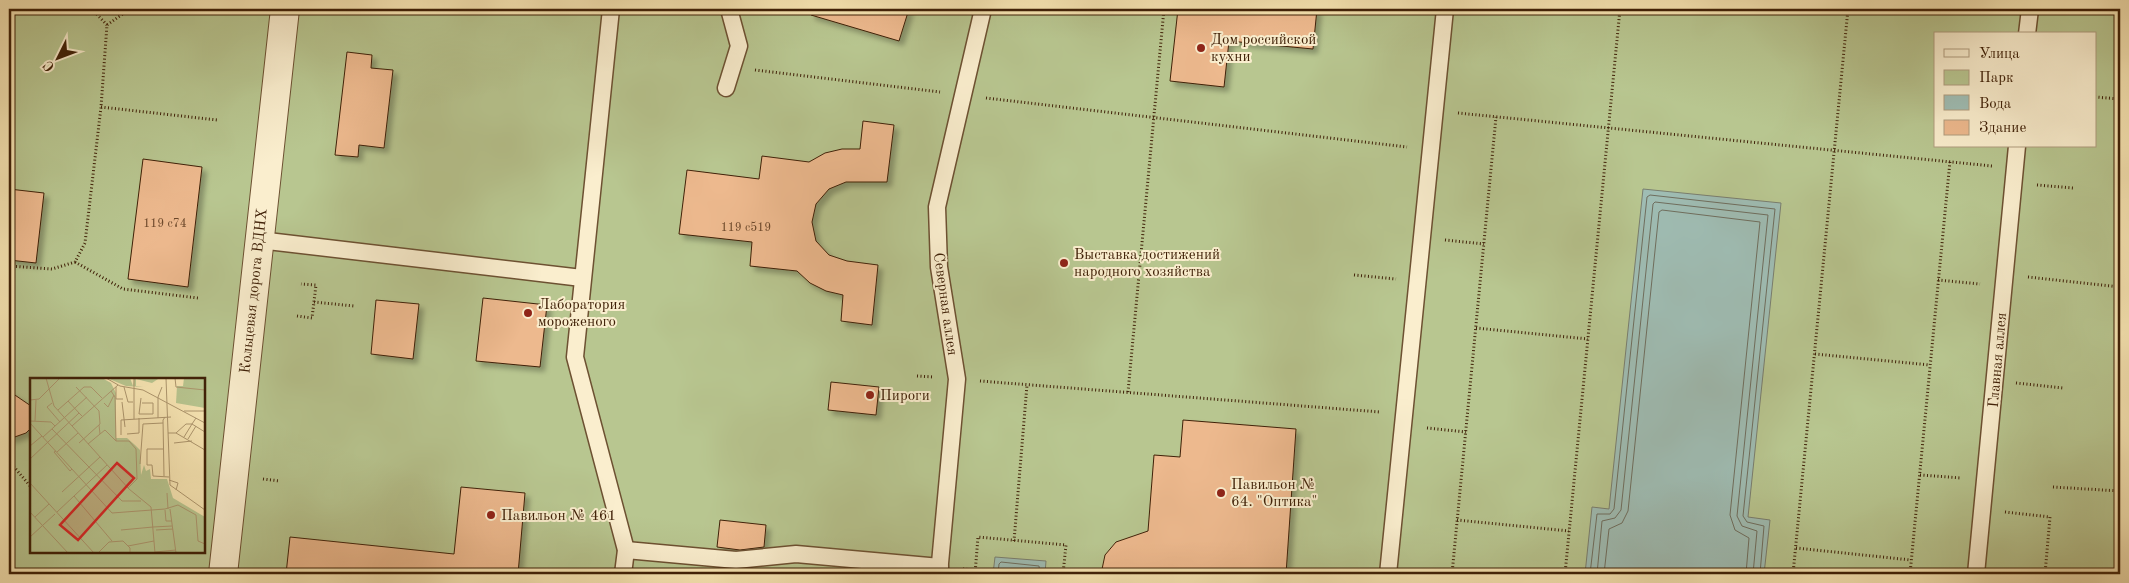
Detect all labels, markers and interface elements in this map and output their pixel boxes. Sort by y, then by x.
north arrow [32,32,82,82]
legend [1934,32,2096,148]
place label: Дом российской кухни [1211,33,1316,65]
marker: Дом российской кухни [1195,42,1207,54]
text: Улица [1979,47,2020,62]
text: С [41,58,57,74]
text: Парк [1979,71,2014,86]
text: Вода [1979,97,2012,112]
text: Здание [1979,121,2026,136]
street label: Кольцевая дорога ВДНХ [238,208,271,374]
house number: 119 с74 [143,218,187,230]
house number: 119 с519 [721,221,771,234]
place label: Выставка достижений народного хозяйства [1074,248,1220,280]
street label: Северная аллея [930,252,959,357]
marker: Выставка достижений народного хозяйства [1058,257,1070,269]
place label: Лаборатория мороженого [538,298,626,330]
marker: Лаборатория мороженого [522,307,534,319]
street label: Главная аллея [1987,312,2010,408]
inset map [30,378,205,553]
marker: Пироги [864,389,876,401]
place label: Пироги [880,389,930,404]
place label: Павильон № 64. "Оптика" [1231,478,1317,510]
marker: Павильон № 64. "Оптика" [1215,487,1227,499]
marker: Павильон № 461 [485,509,497,521]
place label: Павильон № 461 [501,509,616,524]

